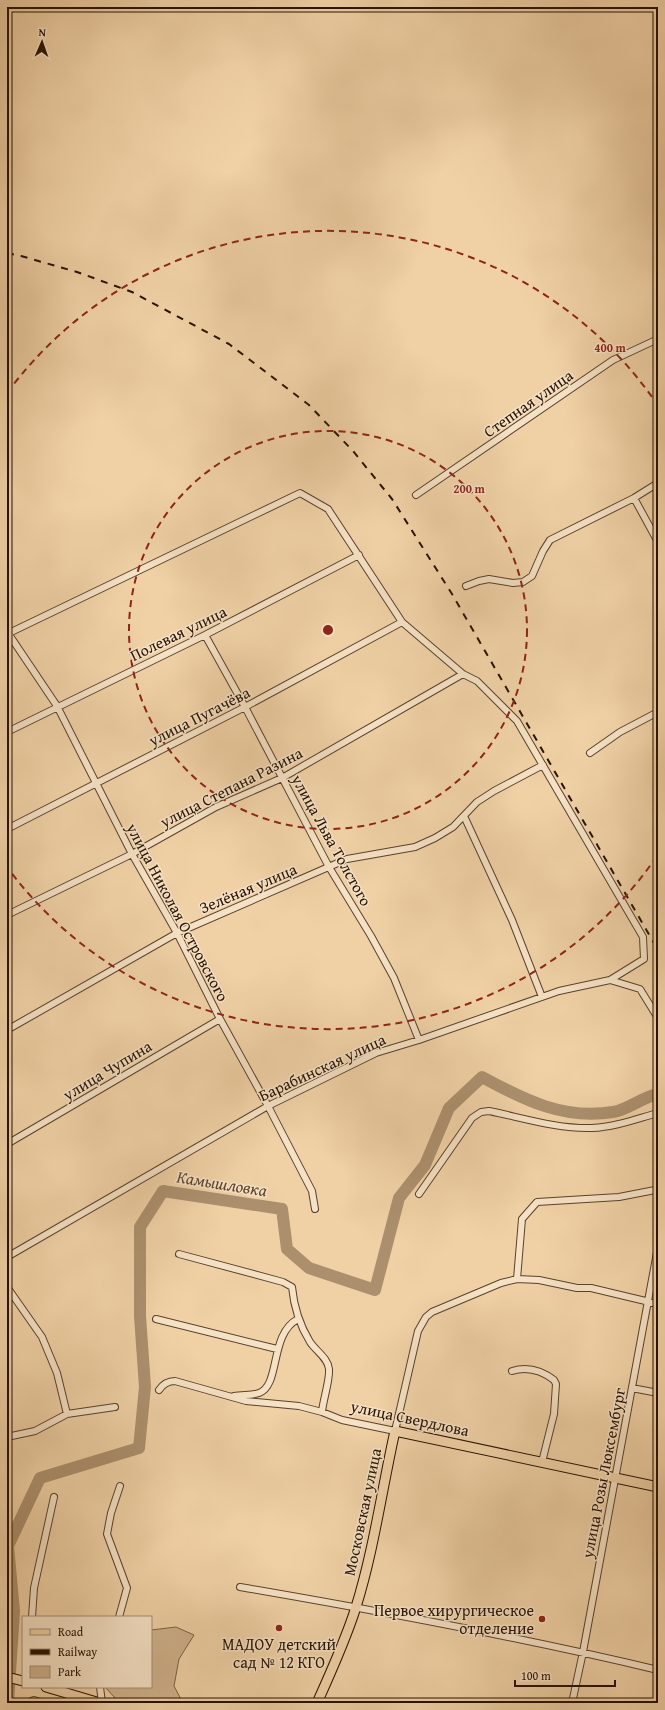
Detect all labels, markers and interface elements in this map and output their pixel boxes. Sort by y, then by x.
north arrow [22,22,62,62]
text: N [38,24,47,40]
text: 400 m [594,339,627,356]
street label: Степная улица [478,363,578,443]
text: 200 m [453,480,486,497]
street label: Полевая улица [126,599,231,667]
centre of rings [321,623,335,637]
street label: улица Пугачёва [143,680,254,752]
street label: улица Степана Разина [155,740,307,834]
street label: улица Льва Толстого [285,769,378,910]
street label: улица Николая Островского [120,818,235,1006]
street label: Зелёная улица [196,857,301,919]
street label: Барабинская улица [254,1027,390,1107]
street label: улица Чупина [57,1034,156,1107]
water label: Камышловка [175,1164,269,1202]
street label: улица Розы Люксембург [575,1386,631,1561]
street label: улица Свердлова [348,1394,472,1442]
street label: Московская улица [337,1446,387,1578]
place label: Первое хирургическое отделение [374,1598,534,1640]
marker: Первое хирургическое отделение [537,1614,547,1624]
legend [22,1616,152,1688]
text: Road [58,1623,84,1640]
marker: МАДОУ детский сад № 12 КГО [274,1623,284,1633]
place label: МАДОУ детский сад № 12 КГО [222,1632,336,1674]
text: Railway [58,1643,97,1660]
scale bar [515,1662,615,1688]
text: Park [58,1663,82,1680]
text: 100 m [521,1667,551,1684]

